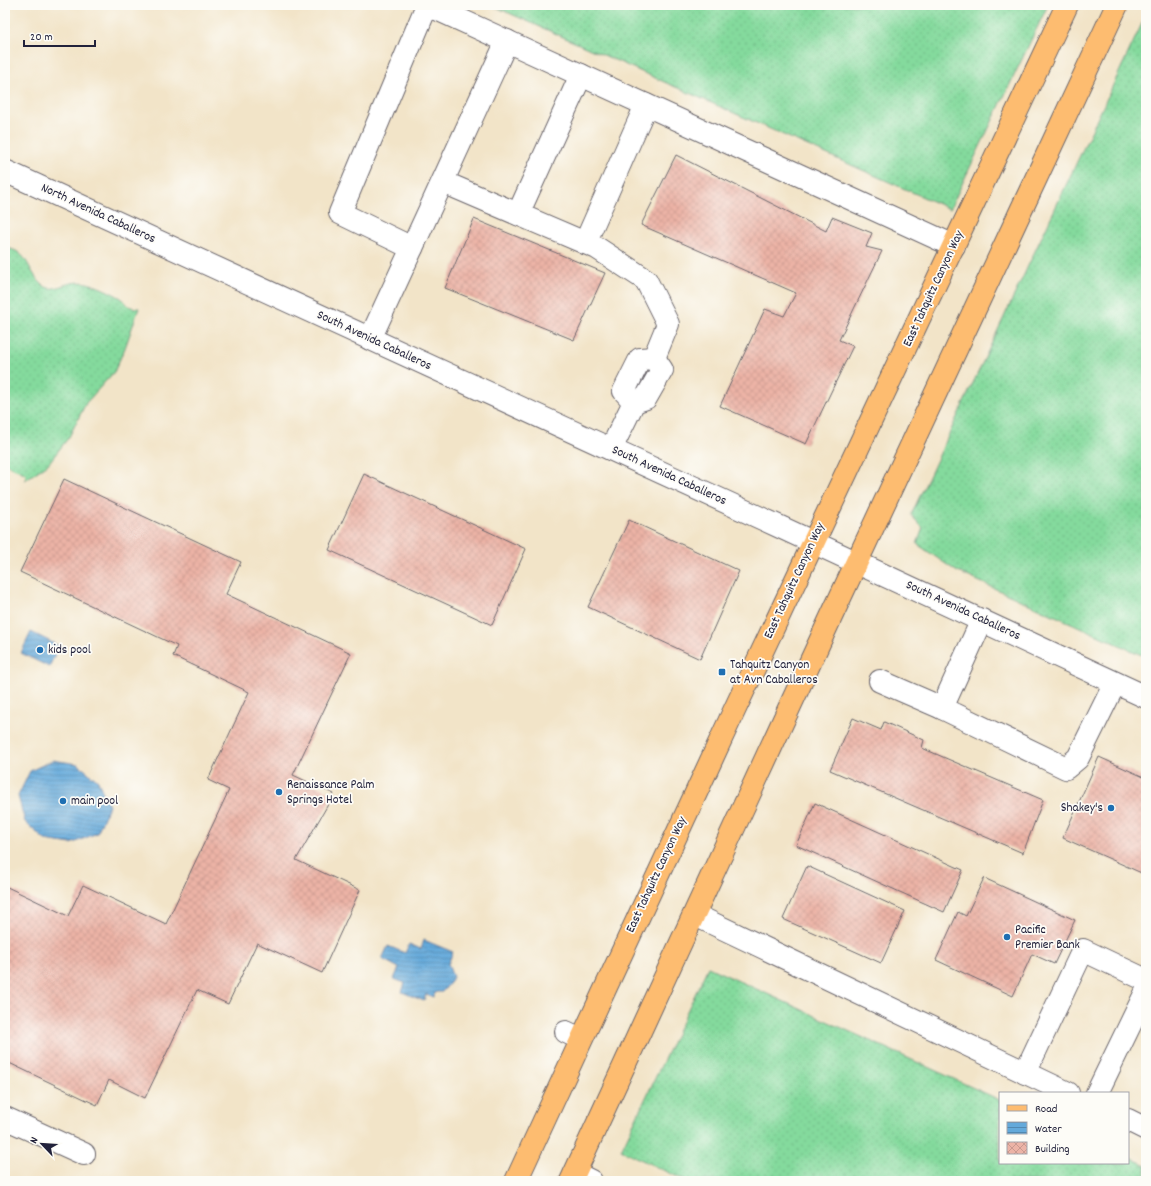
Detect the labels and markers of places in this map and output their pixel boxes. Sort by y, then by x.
place label: kids pool [48,641,91,660]
marker: kids pool [35,645,45,655]
place label: Tahquitz Canyon at Avn Caballeros [730,656,818,690]
marker: Tahquitz Canyon at Avn Caballeros [717,667,727,677]
place label: Renaissance Palm Springs Hotel [287,776,375,810]
marker: Renaissance Palm Springs Hotel [274,787,284,797]
place label: main pool [71,792,118,811]
marker: main pool [58,796,68,806]
place label: Shakey's [1061,799,1103,818]
marker: Shakey's [1106,803,1116,813]
place label: Pacific Premier Bank [1015,921,1080,955]
marker: Pacific Premier Bank [1002,932,1012,942]

